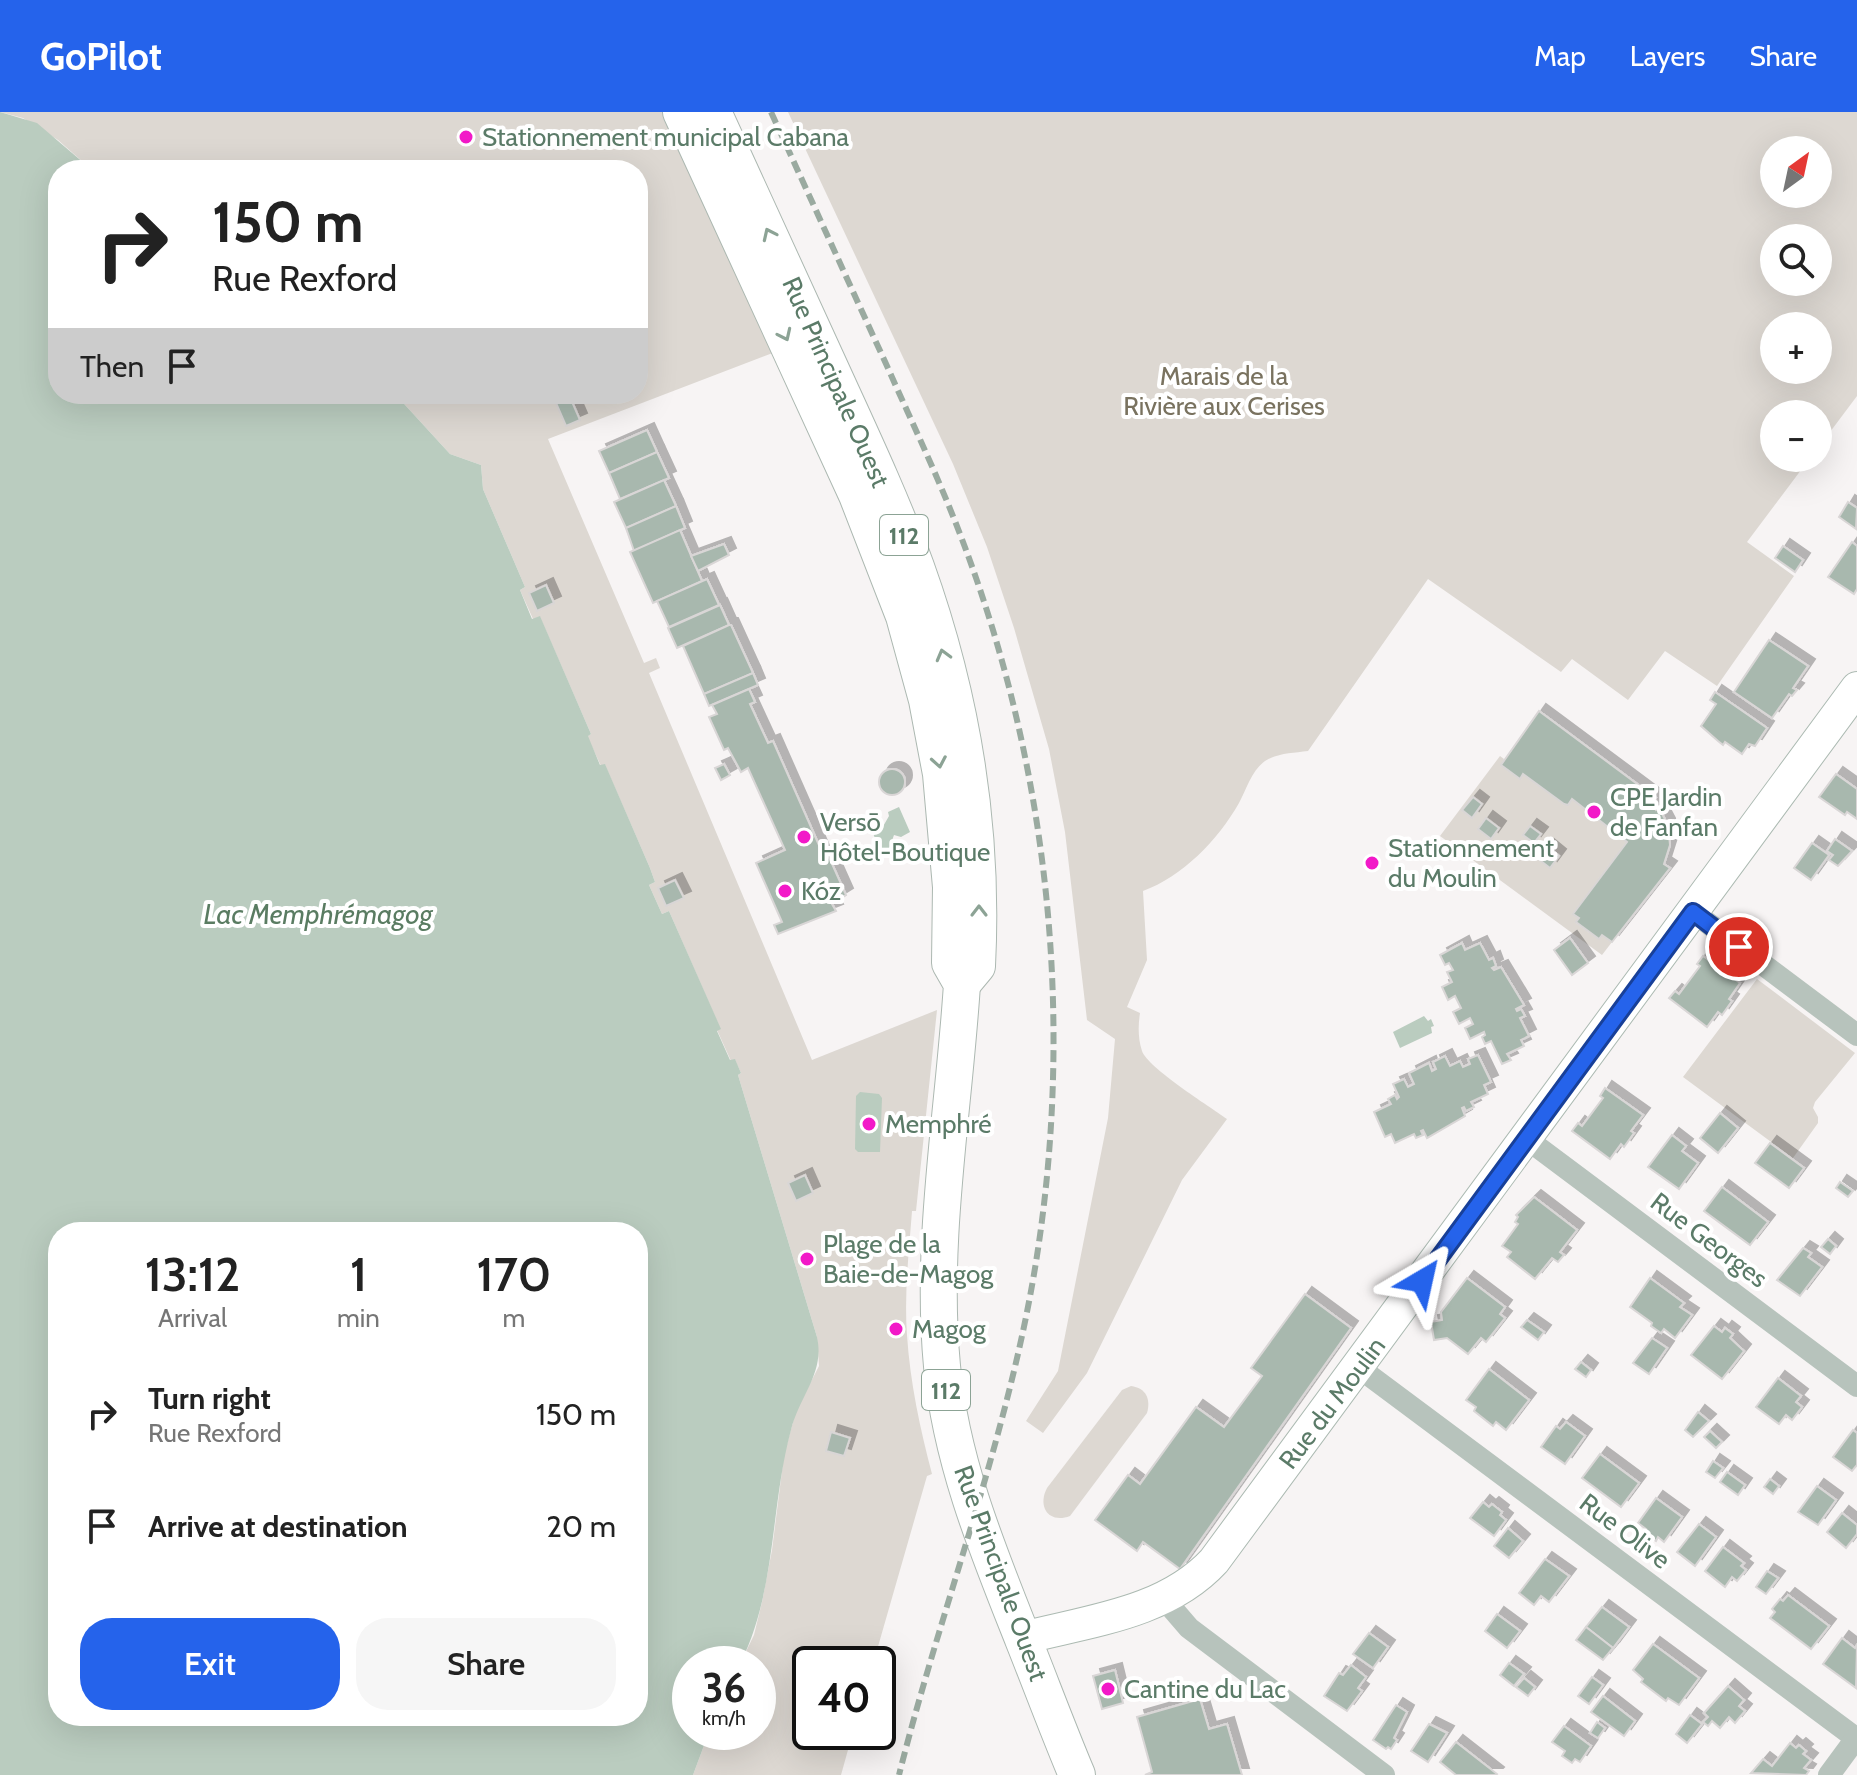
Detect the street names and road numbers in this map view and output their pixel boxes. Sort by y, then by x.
street label: Rue Principale Ouest [775,272,897,492]
road number: 112 [880,515,928,555]
street label: Rue Georges [1644,1186,1774,1294]
street label: Rue du Moulin [1272,1331,1392,1475]
road number: 112 [922,1370,970,1410]
street label: Rue Principale Ouest [947,1461,1055,1685]
street label: Rue Olive [1573,1486,1677,1576]

